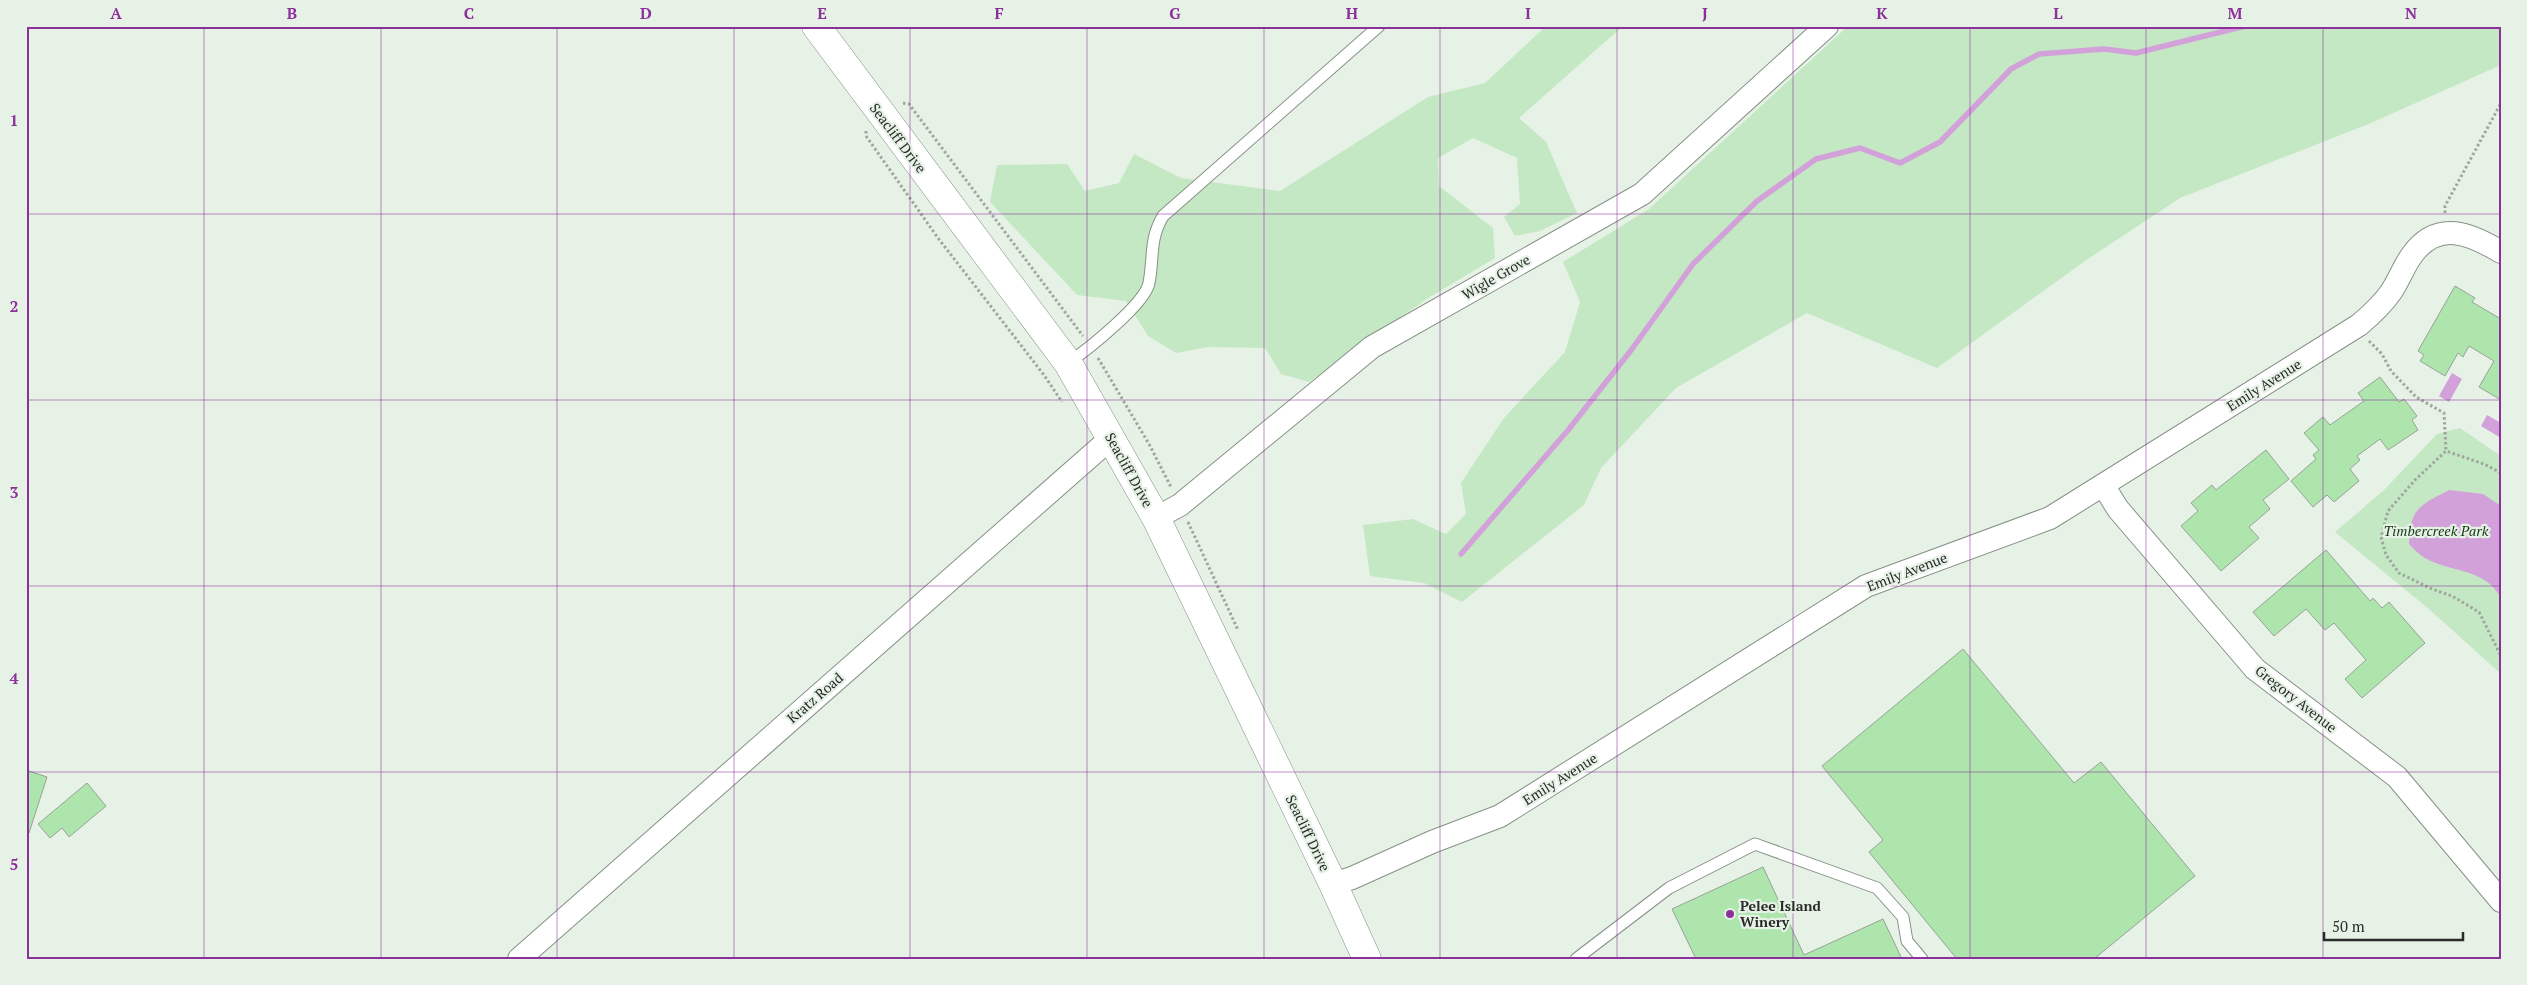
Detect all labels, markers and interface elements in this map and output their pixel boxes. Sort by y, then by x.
text: A [110,2,122,24]
text: B [287,2,297,24]
text: C [464,2,474,24]
text: D [640,2,652,24]
text: E [817,2,827,24]
text: F [994,2,1004,24]
text: G [1169,2,1181,24]
text: H [1346,2,1358,24]
text: I [1525,2,1531,24]
text: J [1702,2,1708,24]
text: K [1876,2,1888,24]
text: L [2053,2,2063,24]
text: M [2228,2,2243,24]
text: N [2405,2,2417,24]
street label: Seacliff Drive [866,99,931,177]
text: 1 [9,109,19,131]
street label: Wigle Grove [1458,249,1533,304]
text: 2 [9,295,19,317]
street label: Emily Avenue [2223,354,2305,415]
street label: Seacliff Drive [1101,429,1158,511]
text: 3 [9,481,19,503]
park label: Timbercreek Park [2384,521,2489,540]
street label: Emily Avenue [1864,547,1950,596]
street label: Gregory Avenue [2252,661,2341,737]
text: 4 [9,667,19,689]
street label: Kratz Road [783,668,847,727]
street label: Emily Avenue [1519,748,1601,809]
street label: Seacliff Drive [1282,791,1335,874]
text: 5 [9,853,19,875]
place label: Pelee Island Winery [1740,896,1822,931]
marker: Pelee Island Winery [1724,908,1736,920]
scale bar [2324,910,2463,942]
text: 50 m [2332,916,2365,936]

